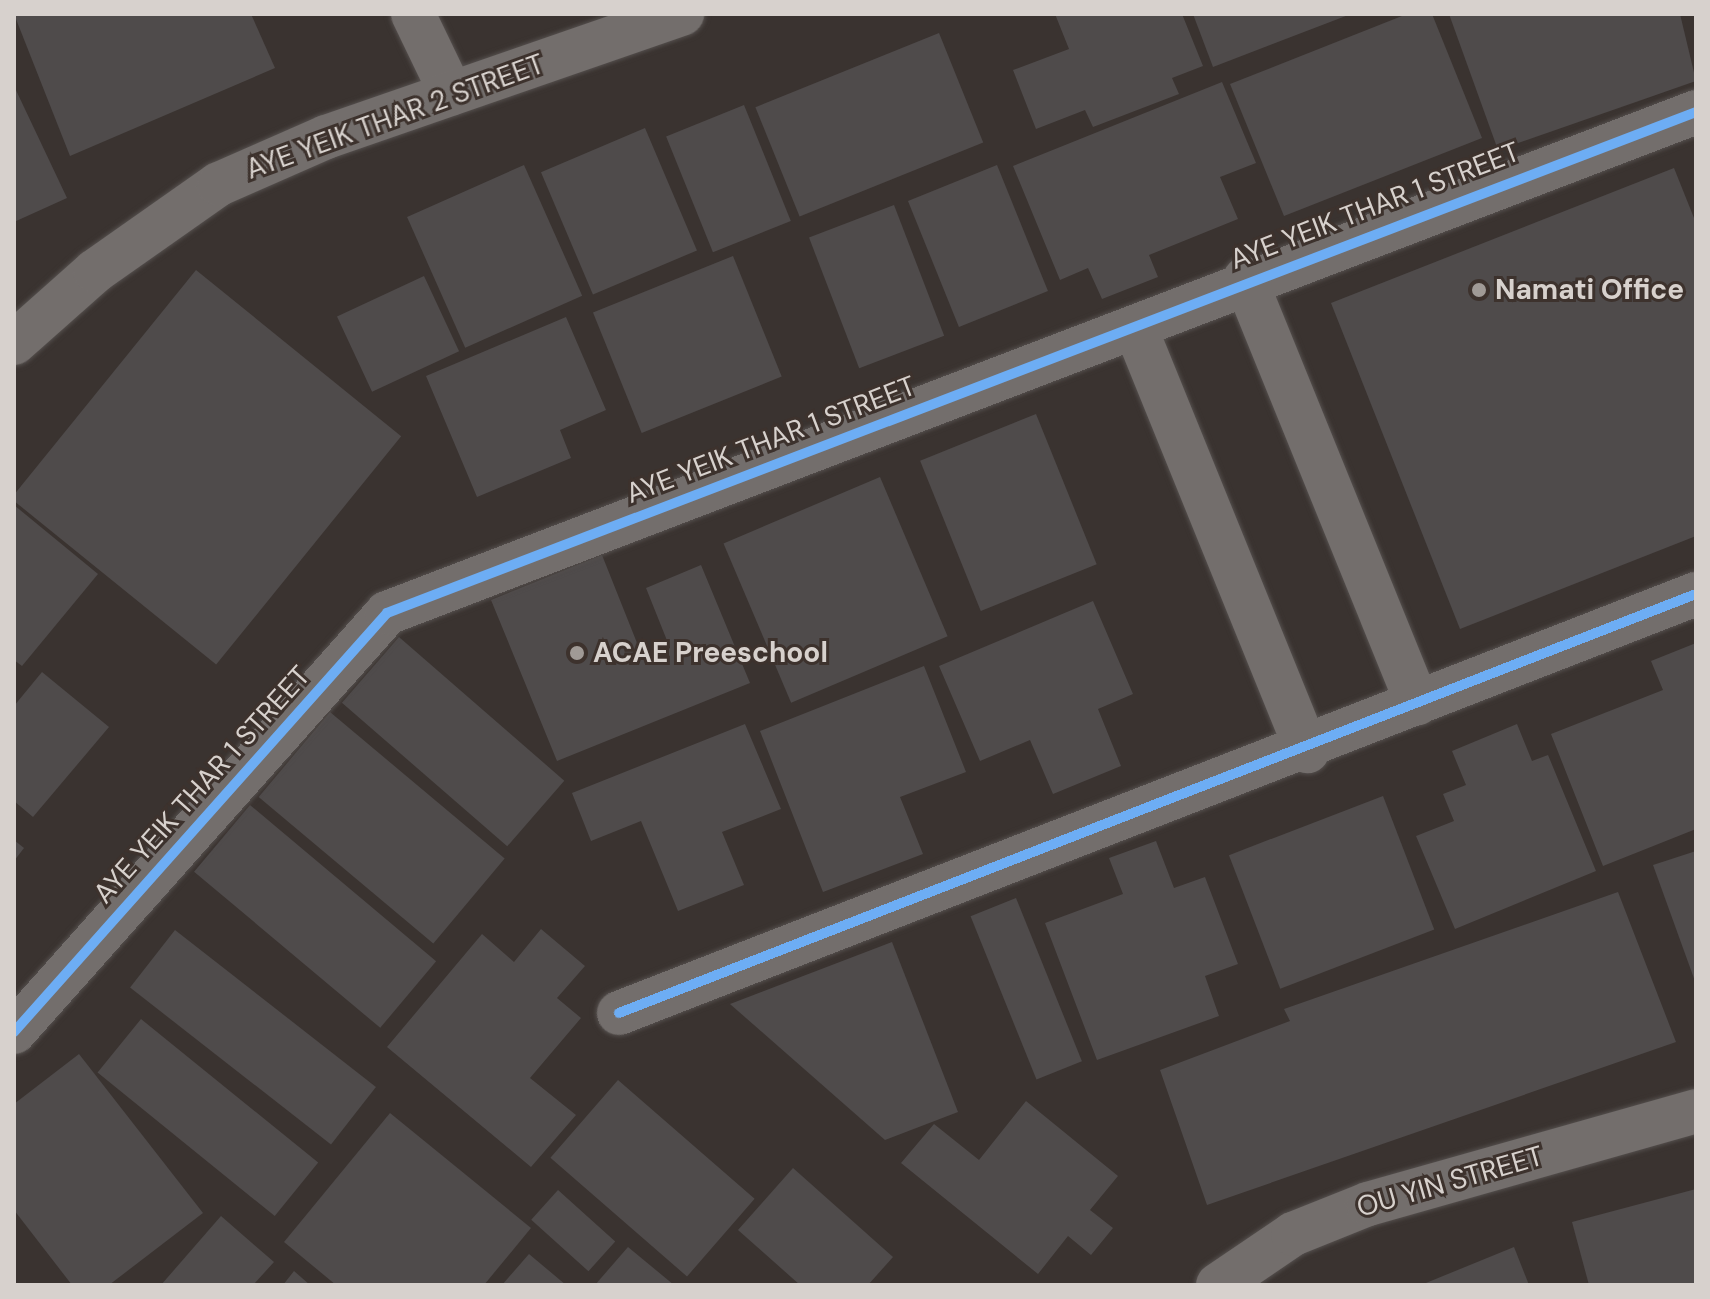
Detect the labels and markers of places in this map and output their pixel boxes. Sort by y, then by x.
place label: Namati Office [1495,273,1684,307]
marker: Namati Office [1470,281,1488,299]
place label: ACAE Preeschool [593,636,828,670]
marker: ACAE Preeschool [568,644,586,662]

